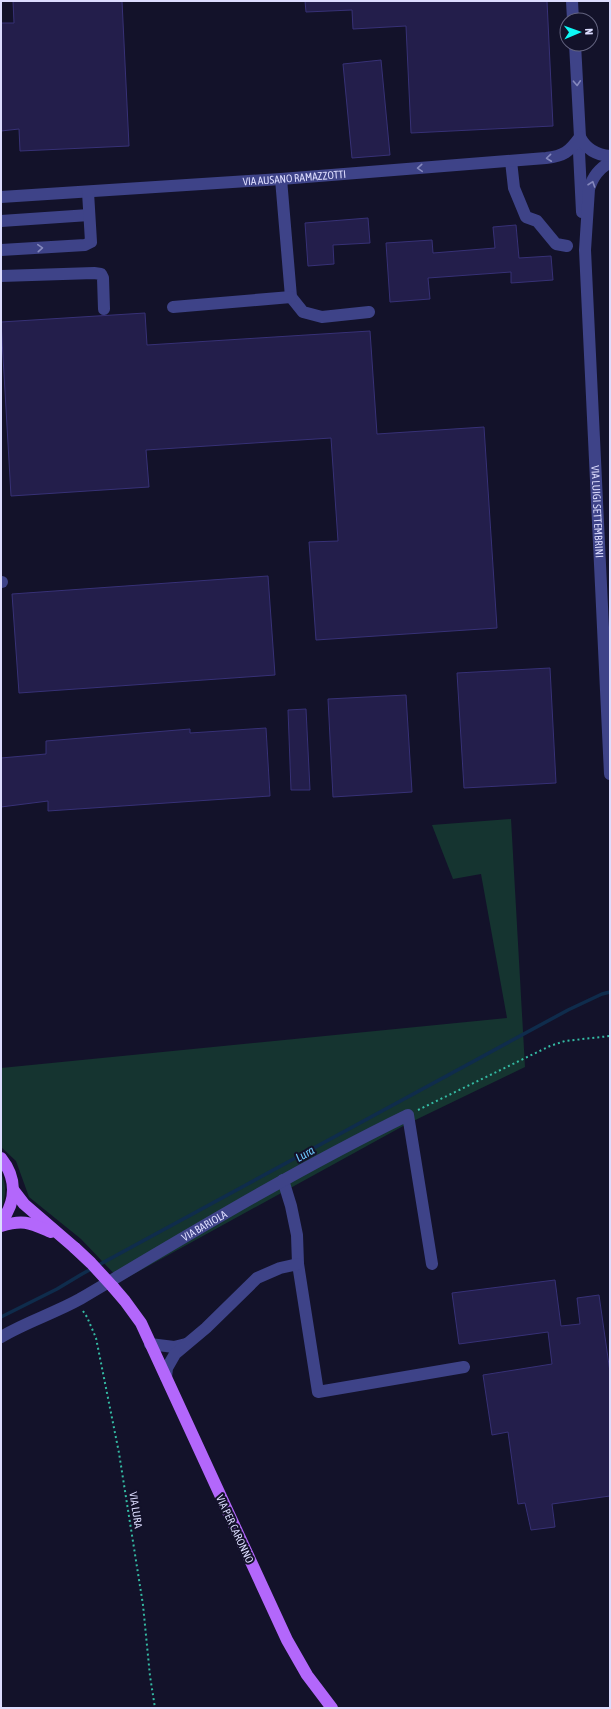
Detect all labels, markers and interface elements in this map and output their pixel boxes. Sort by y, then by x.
north arrow [559,12,599,52]
text: N [583,28,595,35]
one-way arrow [572,80,581,86]
one-way arrow [546,153,552,162]
one-way arrow [417,164,423,173]
street label: VIA AUSANO RAMAZZOTTI [242,168,347,187]
one-way arrow [587,180,595,187]
one-way arrow [37,243,43,252]
street label: VIA LUIGI SETTEMBRINI [589,465,606,558]
water label: Lura [293,1143,317,1165]
street label: VIA BARIOLA [180,1207,229,1243]
street label: VIA LURA [127,1491,145,1530]
street label: VIA PER CARONNO [214,1493,256,1565]

